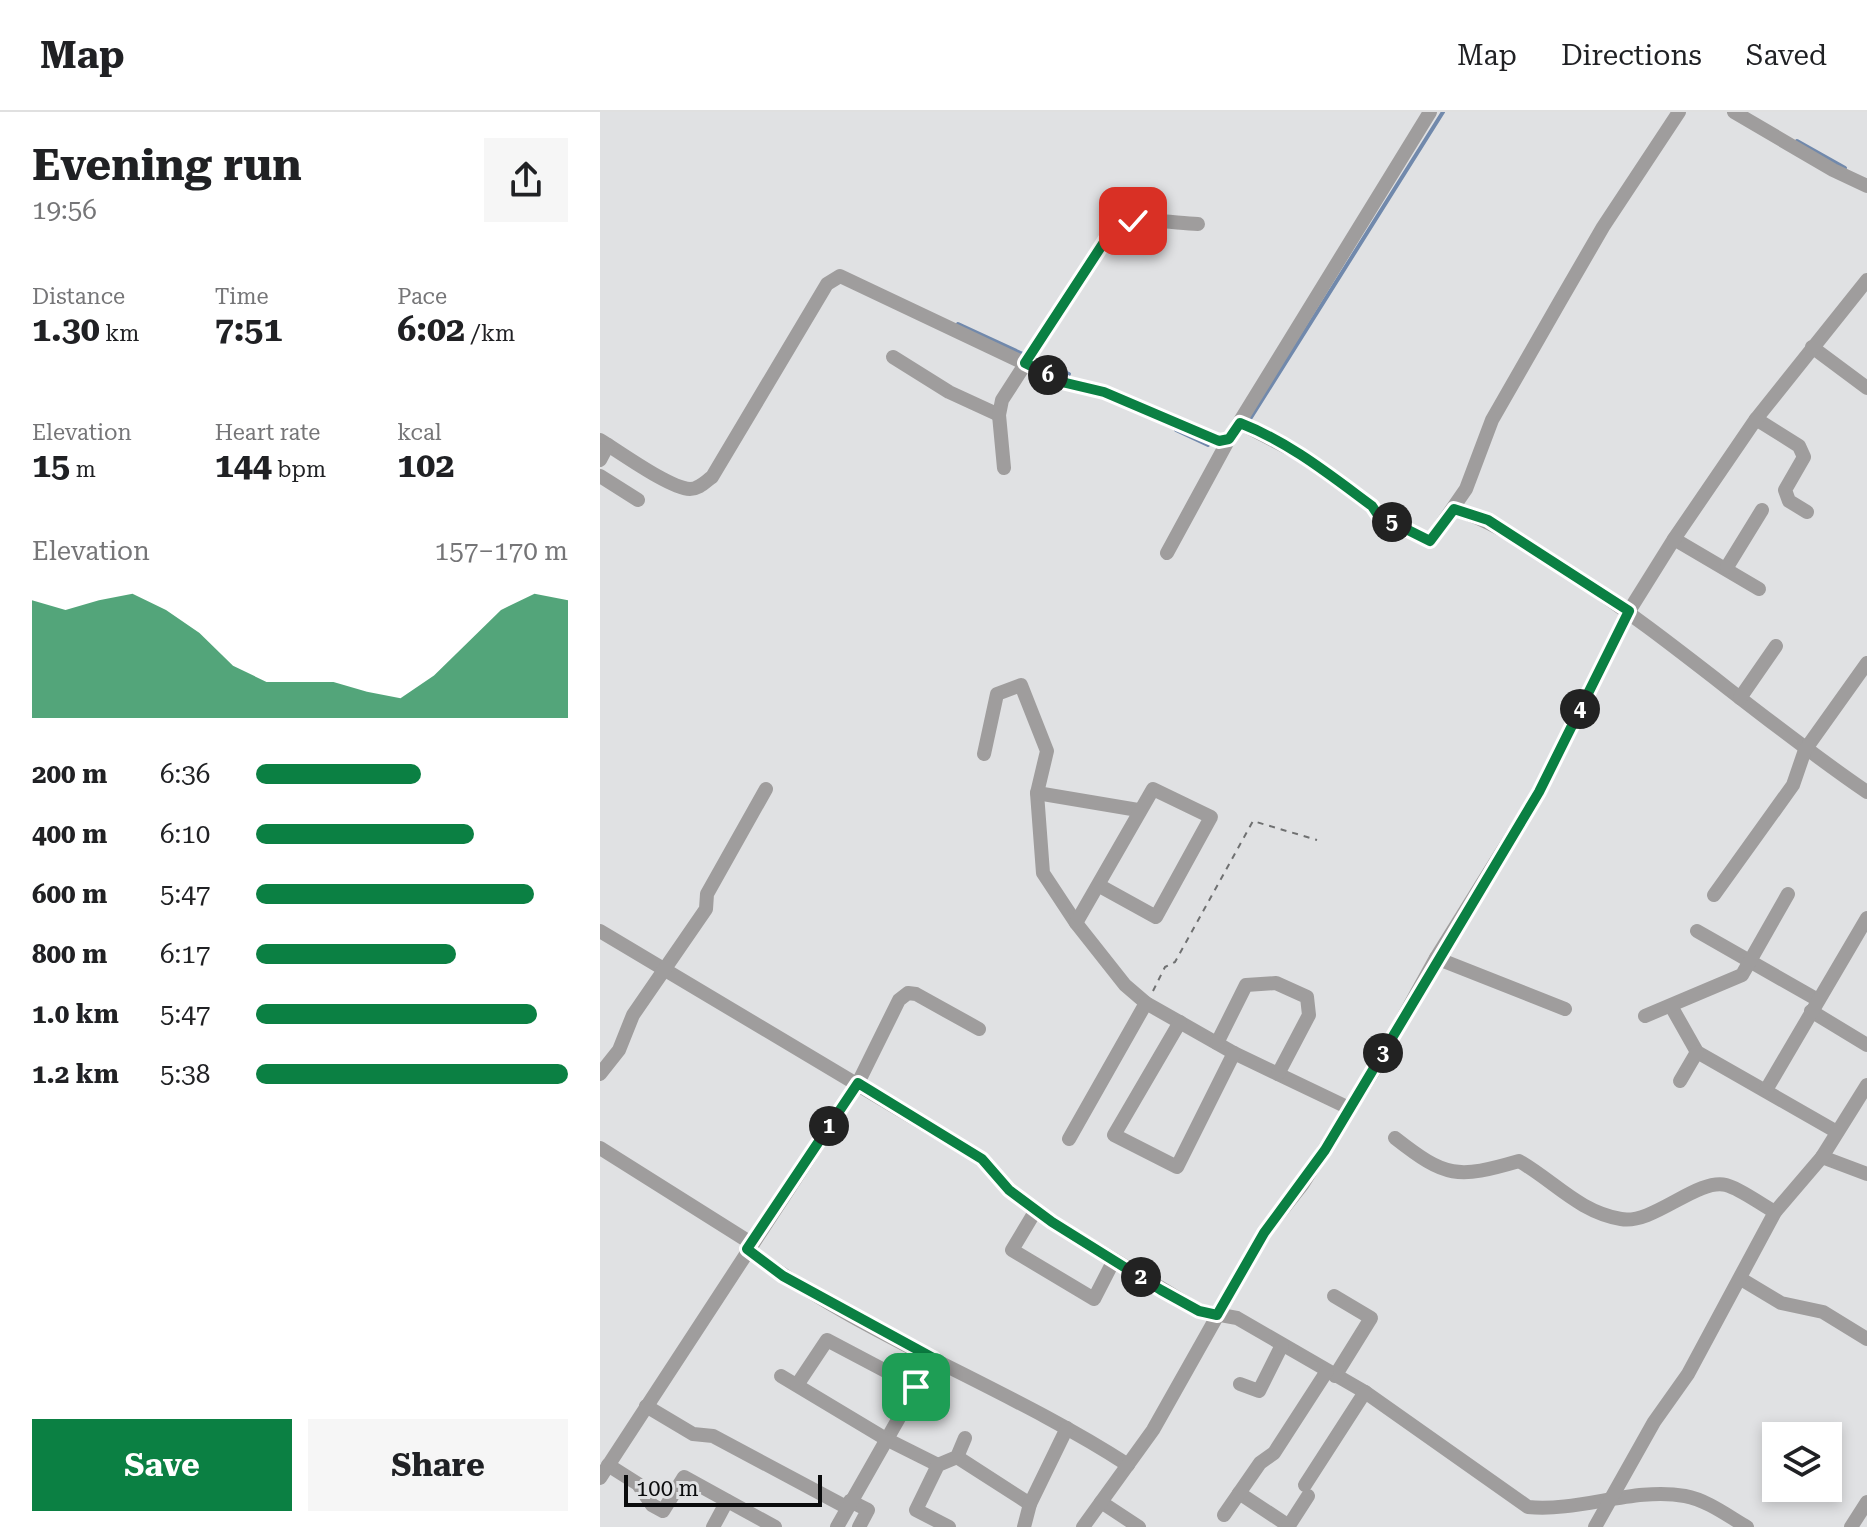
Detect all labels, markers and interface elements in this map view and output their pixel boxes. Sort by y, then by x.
text: Map [40,33,125,77]
text: Map [1457,39,1517,72]
text: Directions [1561,39,1702,72]
text: Saved [1746,39,1827,72]
button: share [484,138,568,222]
text: Evening run [32,139,302,191]
pin [1099,187,1167,255]
text: 19:56 [32,195,97,225]
icon: check [1111,199,1155,243]
text: Distance [32,284,125,309]
text: Time [215,284,269,309]
text: Pace [397,284,447,309]
text: 1.30 [32,309,100,349]
text: 7:51 [215,309,282,349]
text: 6:02 [397,309,465,349]
text: km [100,321,139,346]
text: /km [465,321,515,346]
pin: 6 [1028,355,1068,395]
text: 6 [1042,362,1054,387]
text: Elevation [32,420,132,445]
text: Heart rate [215,420,320,445]
text: kcal [397,420,442,445]
text: 15 [32,445,70,485]
text: 144 [215,445,272,485]
text: 102 [397,445,454,485]
text: m [70,457,96,482]
text: bpm [272,457,326,482]
pin: 5 [1372,502,1412,542]
text: 5 [1386,509,1398,534]
text: Elevation [32,536,150,566]
text: 157–170 m [435,536,568,566]
pin: 4 [1560,689,1600,729]
text: 4 [1574,696,1586,721]
text: 200 m [32,759,107,789]
text: 6:36 [160,759,210,789]
text: 400 m [32,819,107,849]
text: 6:10 [160,819,210,849]
text: 600 m [32,879,107,909]
text: 5:47 [160,879,210,909]
text: 800 m [32,939,107,969]
text: 6:17 [160,939,210,969]
text: 1.0 km [32,999,119,1029]
text: 5:47 [160,999,210,1029]
pin: 3 [1363,1033,1403,1073]
text: 3 [1377,1040,1389,1065]
text: 1.2 km [32,1059,119,1089]
text: 5:38 [160,1059,210,1089]
pin: 1 [809,1106,849,1146]
text: 1 [823,1113,835,1138]
pin: 2 [1121,1257,1161,1297]
text: 2 [1135,1264,1147,1289]
pin [882,1353,950,1421]
icon: arrive [894,1365,938,1409]
button: Save [32,1419,292,1511]
button: Share [308,1419,568,1511]
map controls [1762,1422,1842,1502]
button: layers [1762,1422,1842,1502]
scale bar [624,1471,822,1507]
text: 100 m [636,1476,699,1501]

